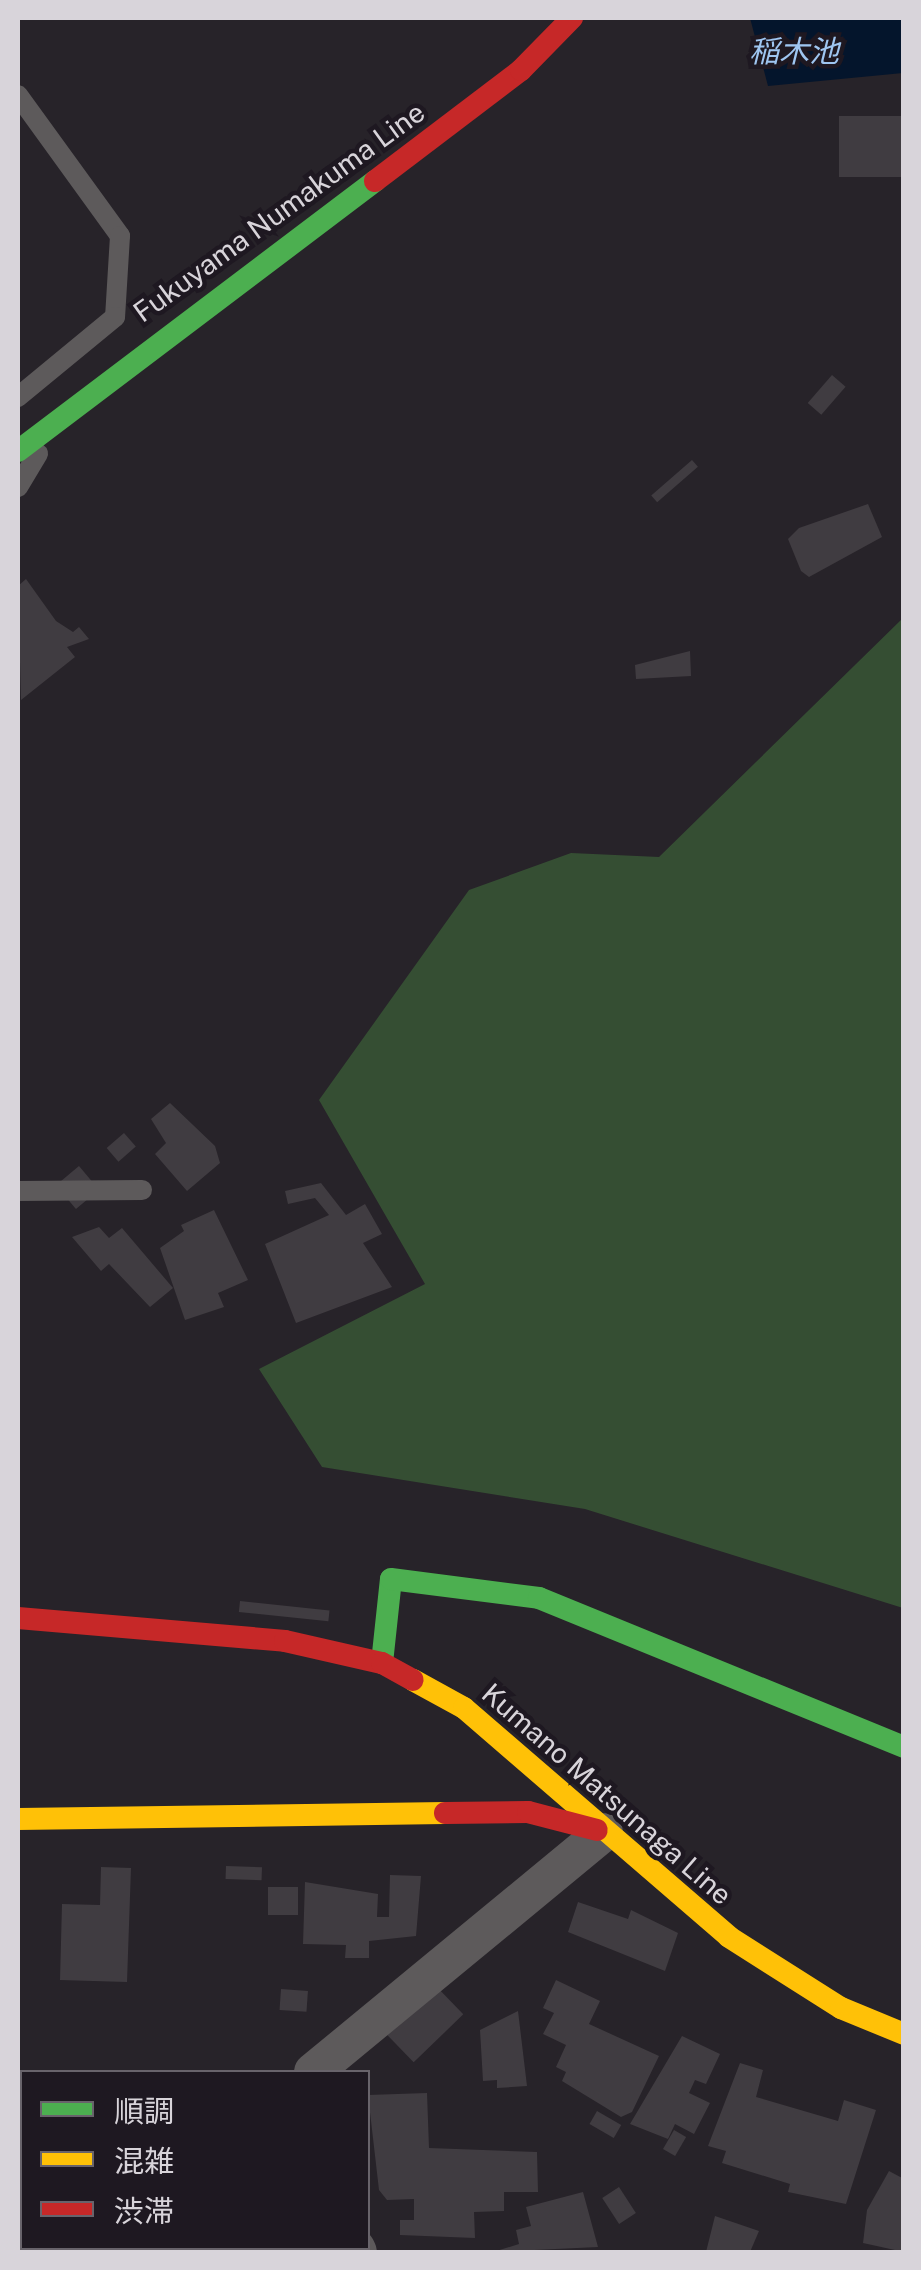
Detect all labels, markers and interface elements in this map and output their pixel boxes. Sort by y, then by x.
water label: 稲木池 [749,33,839,69]
street label: Fukuyama Numakuma Line [127,95,431,329]
street label: Kumano Matsunaga Line [475,1676,739,1912]
legend [20,2070,370,2250]
text: 順調 [114,2093,174,2129]
text: 混雑 [114,2143,174,2179]
text: 渋滞 [114,2193,174,2229]

